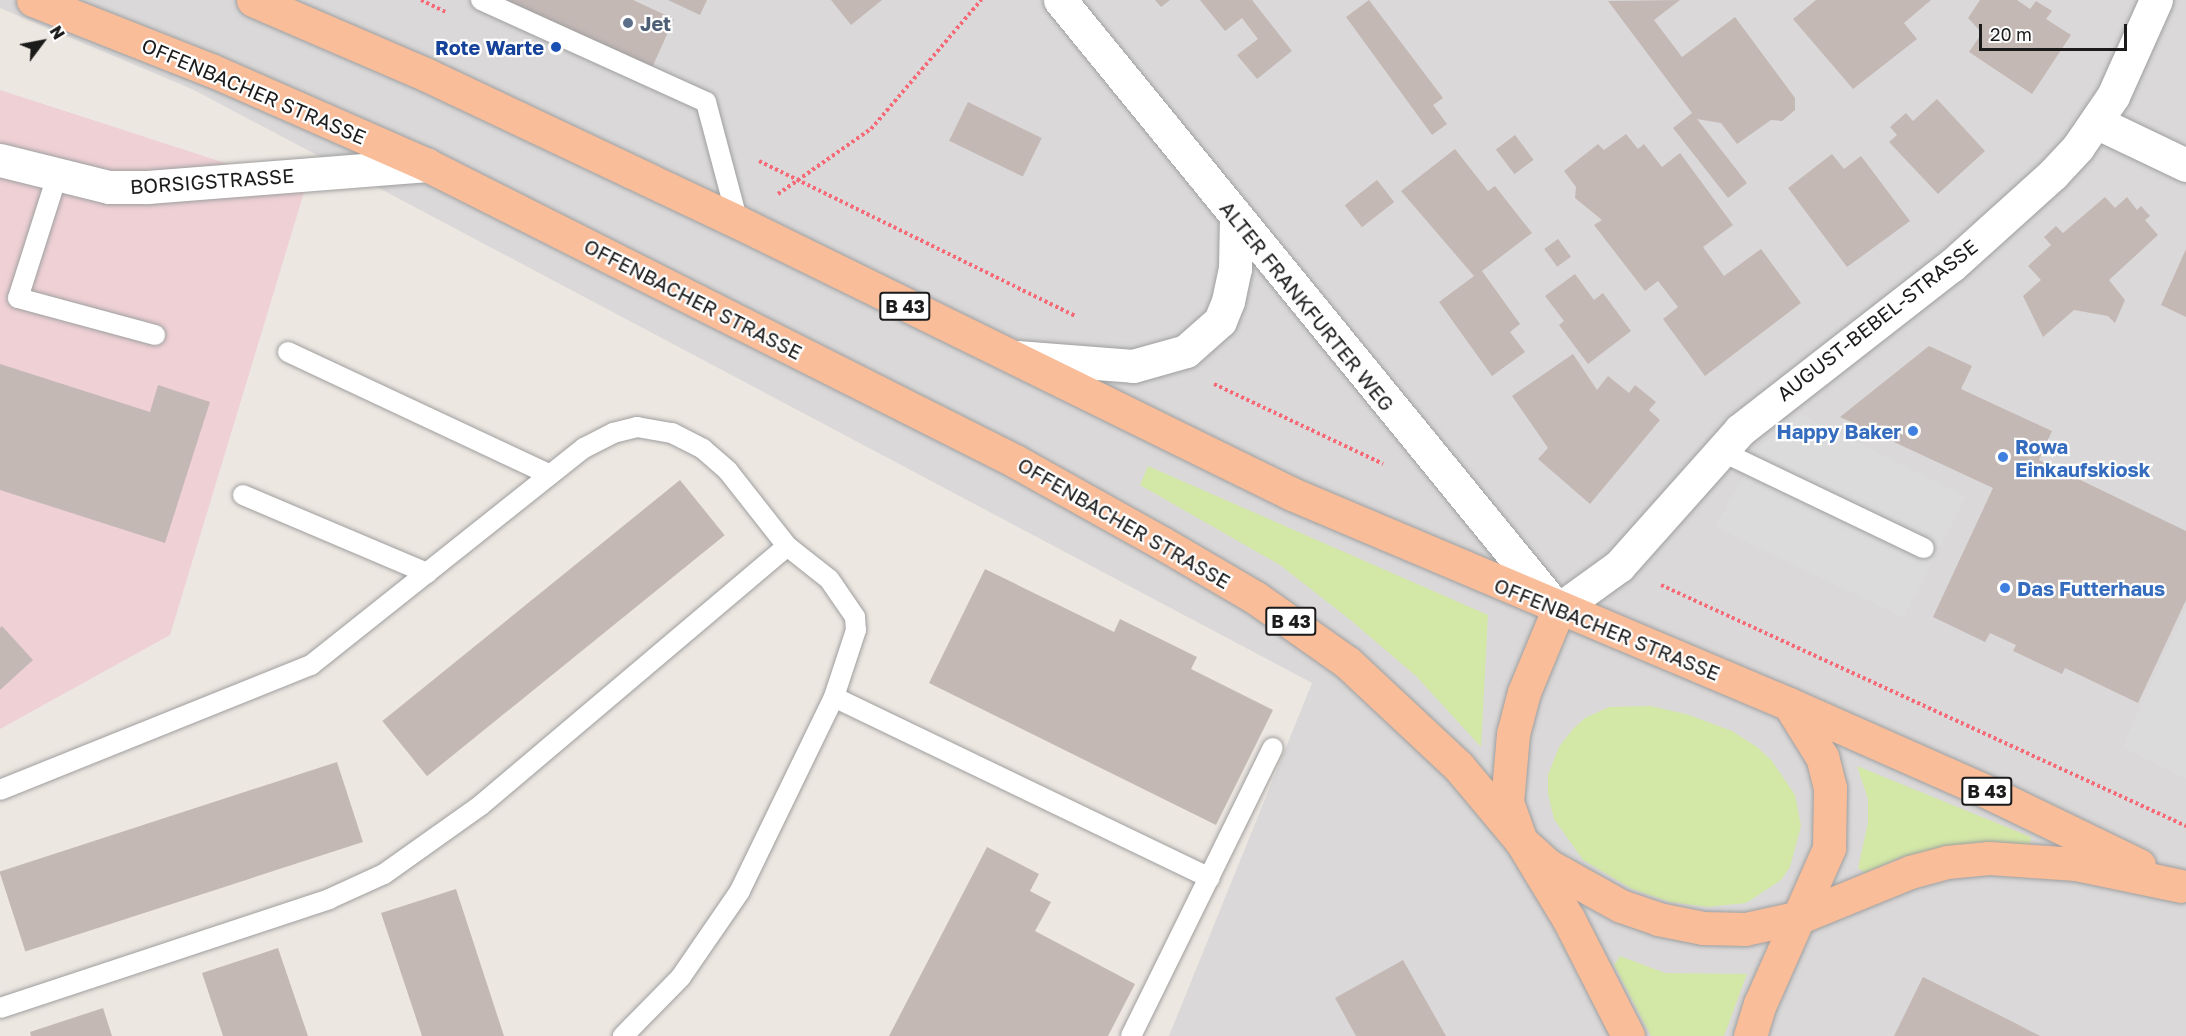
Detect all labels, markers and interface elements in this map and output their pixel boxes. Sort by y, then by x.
place label: Jet [640,11,671,35]
north arrow [12,12,72,72]
scale bar [1982,12,2130,50]
marker: Jet [621,16,635,30]
text: N [46,22,69,43]
text: 20 m [1990,23,2032,45]
street label: OFFENBACHER STRASSE [138,33,370,149]
place label: Rote Warte [435,35,544,59]
marker: Rote Warte [549,40,563,54]
street label: BORSIGSTRASSE [129,163,295,199]
street label: ALTER FRANKFURTER WEG [1215,196,1399,416]
street label: OFFENBACHER STRASSE [580,234,806,364]
street label: AUGUST-BEBEL-STRASSE [1772,234,1982,406]
road number: B 43 [878,291,932,321]
place label: Happy Baker [1777,419,1901,443]
marker: Happy Baker [1906,424,1920,438]
place label: Rowa Einkaufskiosk [2015,434,2150,481]
marker: Rowa Einkaufskiosk [1996,450,2010,464]
street label: OFFENBACHER STRASSE [1014,452,1234,594]
street label: OFFENBACHER STRASSE [1491,573,1723,685]
place label: Das Futterhaus [2017,576,2165,600]
marker: Das Futterhaus [1998,581,2012,595]
road number: B 43 [1264,606,1318,636]
road number: B 43 [1960,776,2014,806]

